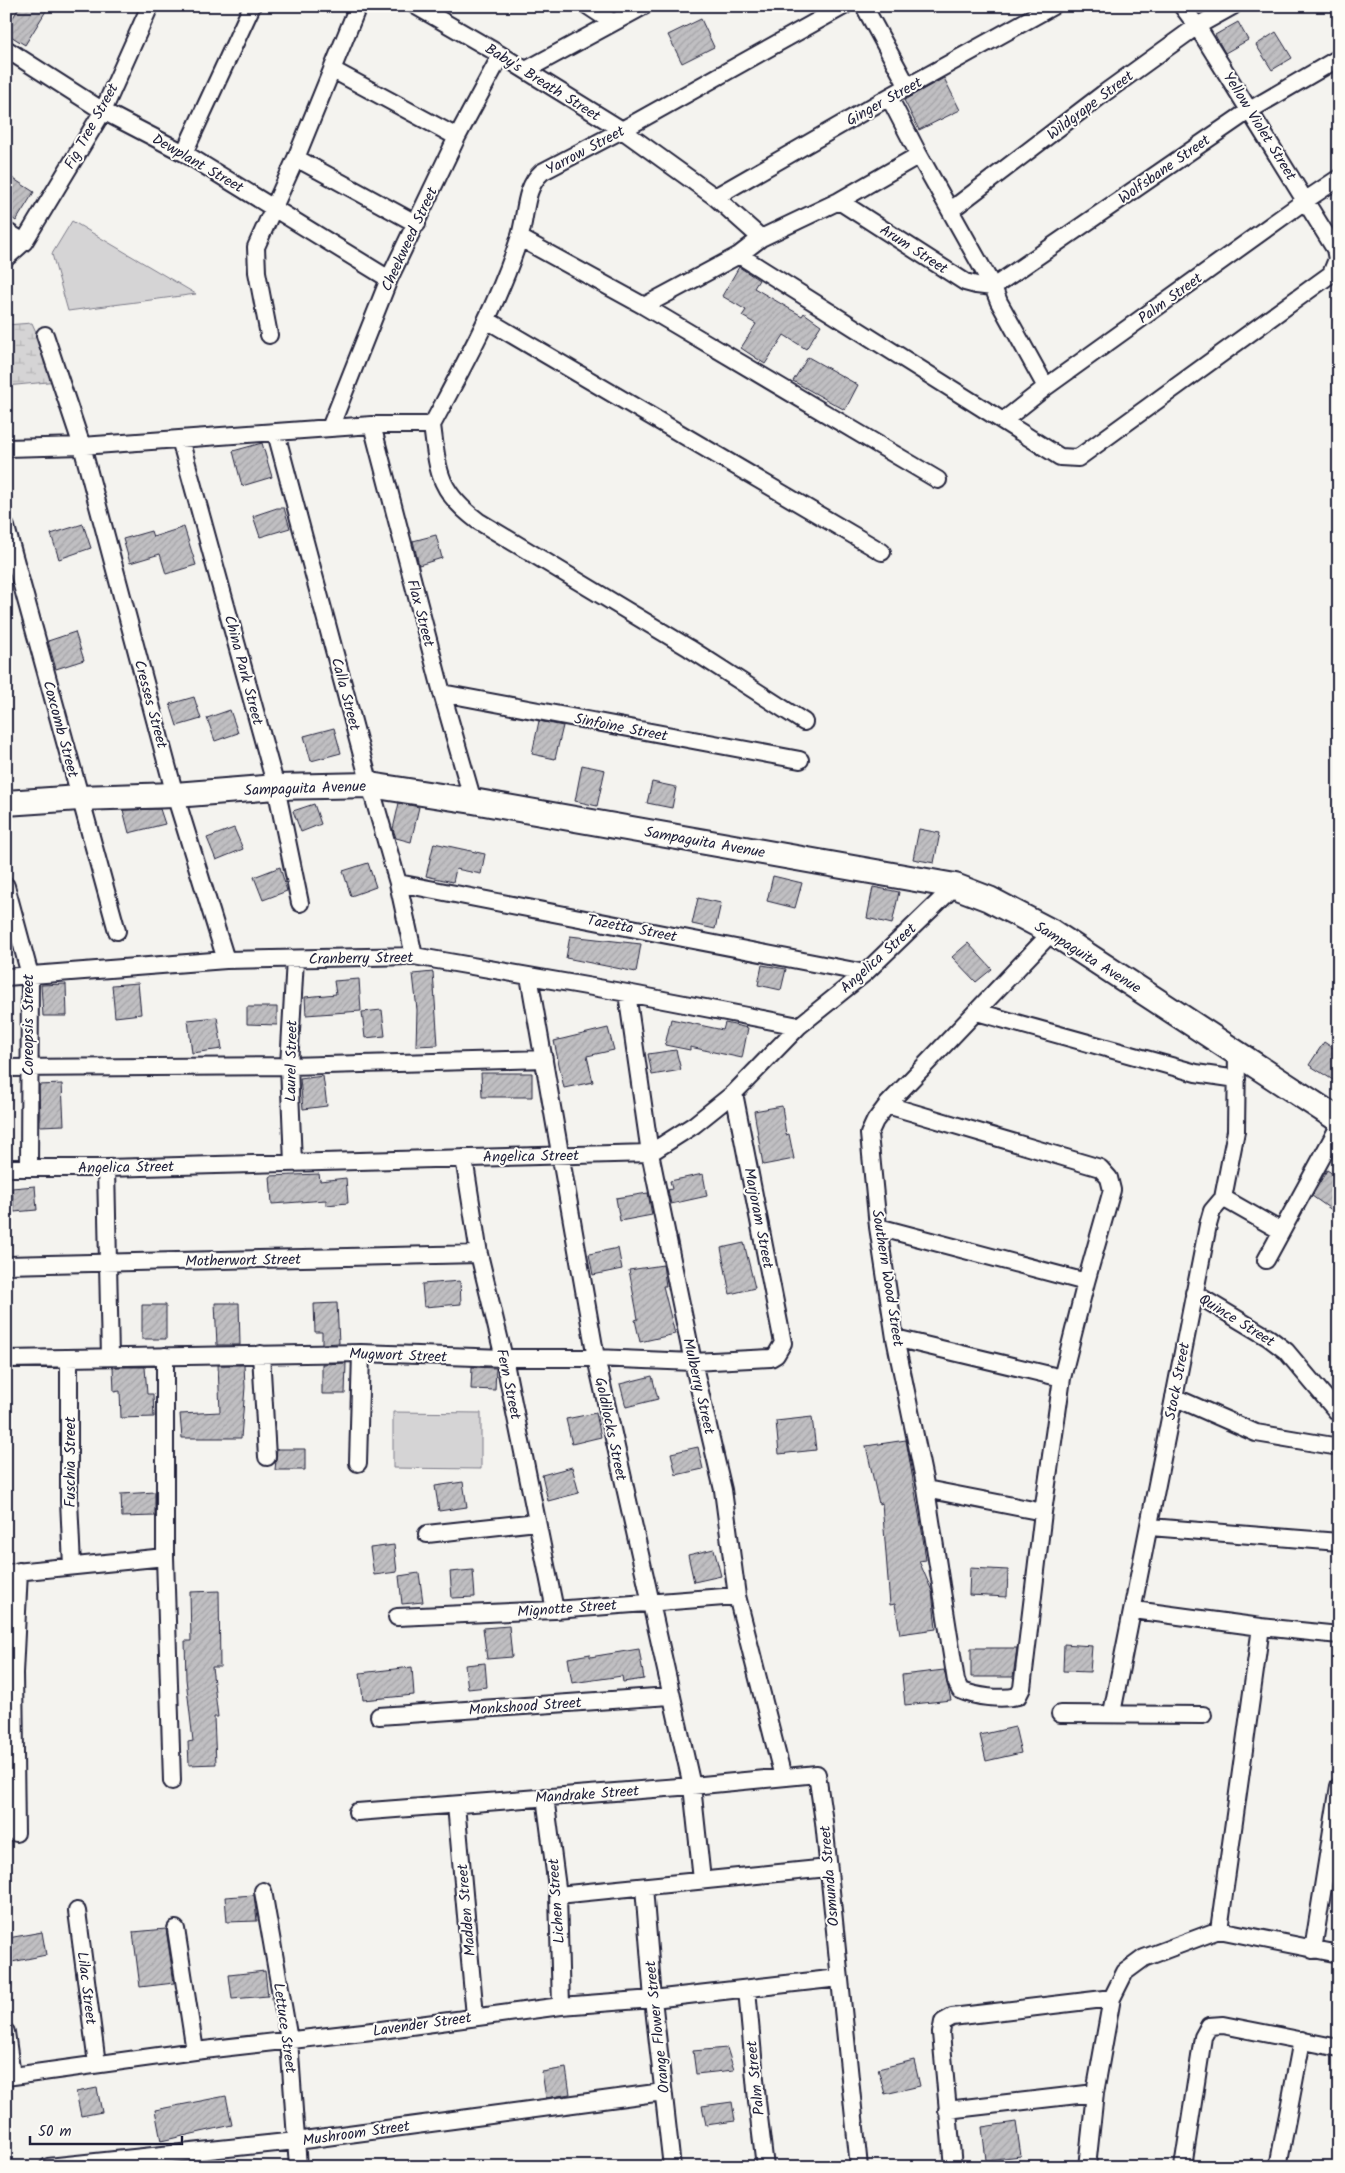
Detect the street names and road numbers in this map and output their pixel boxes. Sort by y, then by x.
street label: Baby's Breath Street [480,38,605,128]
street label: Wildgrape Street [1042,65,1139,147]
street label: Yellow Violet Street [1216,67,1302,186]
street label: Ginger Street [842,71,927,133]
street label: Fig Tree Street [58,79,126,174]
street label: Yarrow Street [542,120,629,182]
street label: Dewplant Street [147,128,248,200]
street label: Wolfsbane Street [1113,129,1216,211]
street label: Cheekweed Street [375,183,445,296]
street label: Arum Street [875,219,953,281]
street label: Palm Street [1133,267,1208,331]
street label: Flax Street [400,577,441,650]
street label: China Park Street [217,613,269,728]
street label: Calla Street [324,655,366,734]
street label: Cresses Street [127,657,173,751]
street label: Coxcomb Street [36,678,85,781]
street label: Sinfoine Street [572,707,670,749]
street label: Sampaguita Avenue [244,775,367,803]
street label: Sampaguita Avenue [643,821,767,865]
street label: Tazetta Street [585,909,679,949]
street label: Sampaguita Avenue [1029,915,1146,1000]
street label: Angelica Street [835,918,923,1000]
street label: Cranberry Street [308,946,414,972]
street label: Coreopsis Street [17,974,41,1076]
street label: Laurel Street [279,1020,305,1102]
street label: Angelica Street [483,1144,579,1170]
street label: Angelica Street [78,1155,174,1181]
street label: Marjoram Street [736,1166,780,1271]
street label: Southern Wood Street [864,1208,910,1349]
street label: Motherwort Street [185,1248,301,1274]
street label: Quince Street [1194,1288,1279,1354]
street label: Mulberry Street [675,1336,721,1437]
street label: Stock Street [1159,1340,1197,1422]
street label: Mugwort Street [349,1342,447,1370]
street label: Fern Street [489,1347,527,1422]
street label: Goldilocks Street [587,1375,633,1483]
street label: Fuschia Street [59,1416,83,1507]
street label: Mignotte Street [516,1594,618,1624]
street label: Monkshood Street [468,1691,583,1723]
street label: Mandrake Street [534,1779,640,1811]
street label: Osmunda Street [814,1824,846,1927]
street label: Lichen Street [542,1857,572,1944]
street label: Madden Street [451,1863,483,1957]
street label: Lilac Street [70,1950,102,2026]
street label: Orange Flower Street [639,1959,677,2094]
street label: Lettuce Street [266,1981,302,2075]
street label: Lavender Street [371,2006,473,2044]
street label: Palm Street [740,2039,772,2116]
street label: Mushroom Street [301,2115,411,2153]

